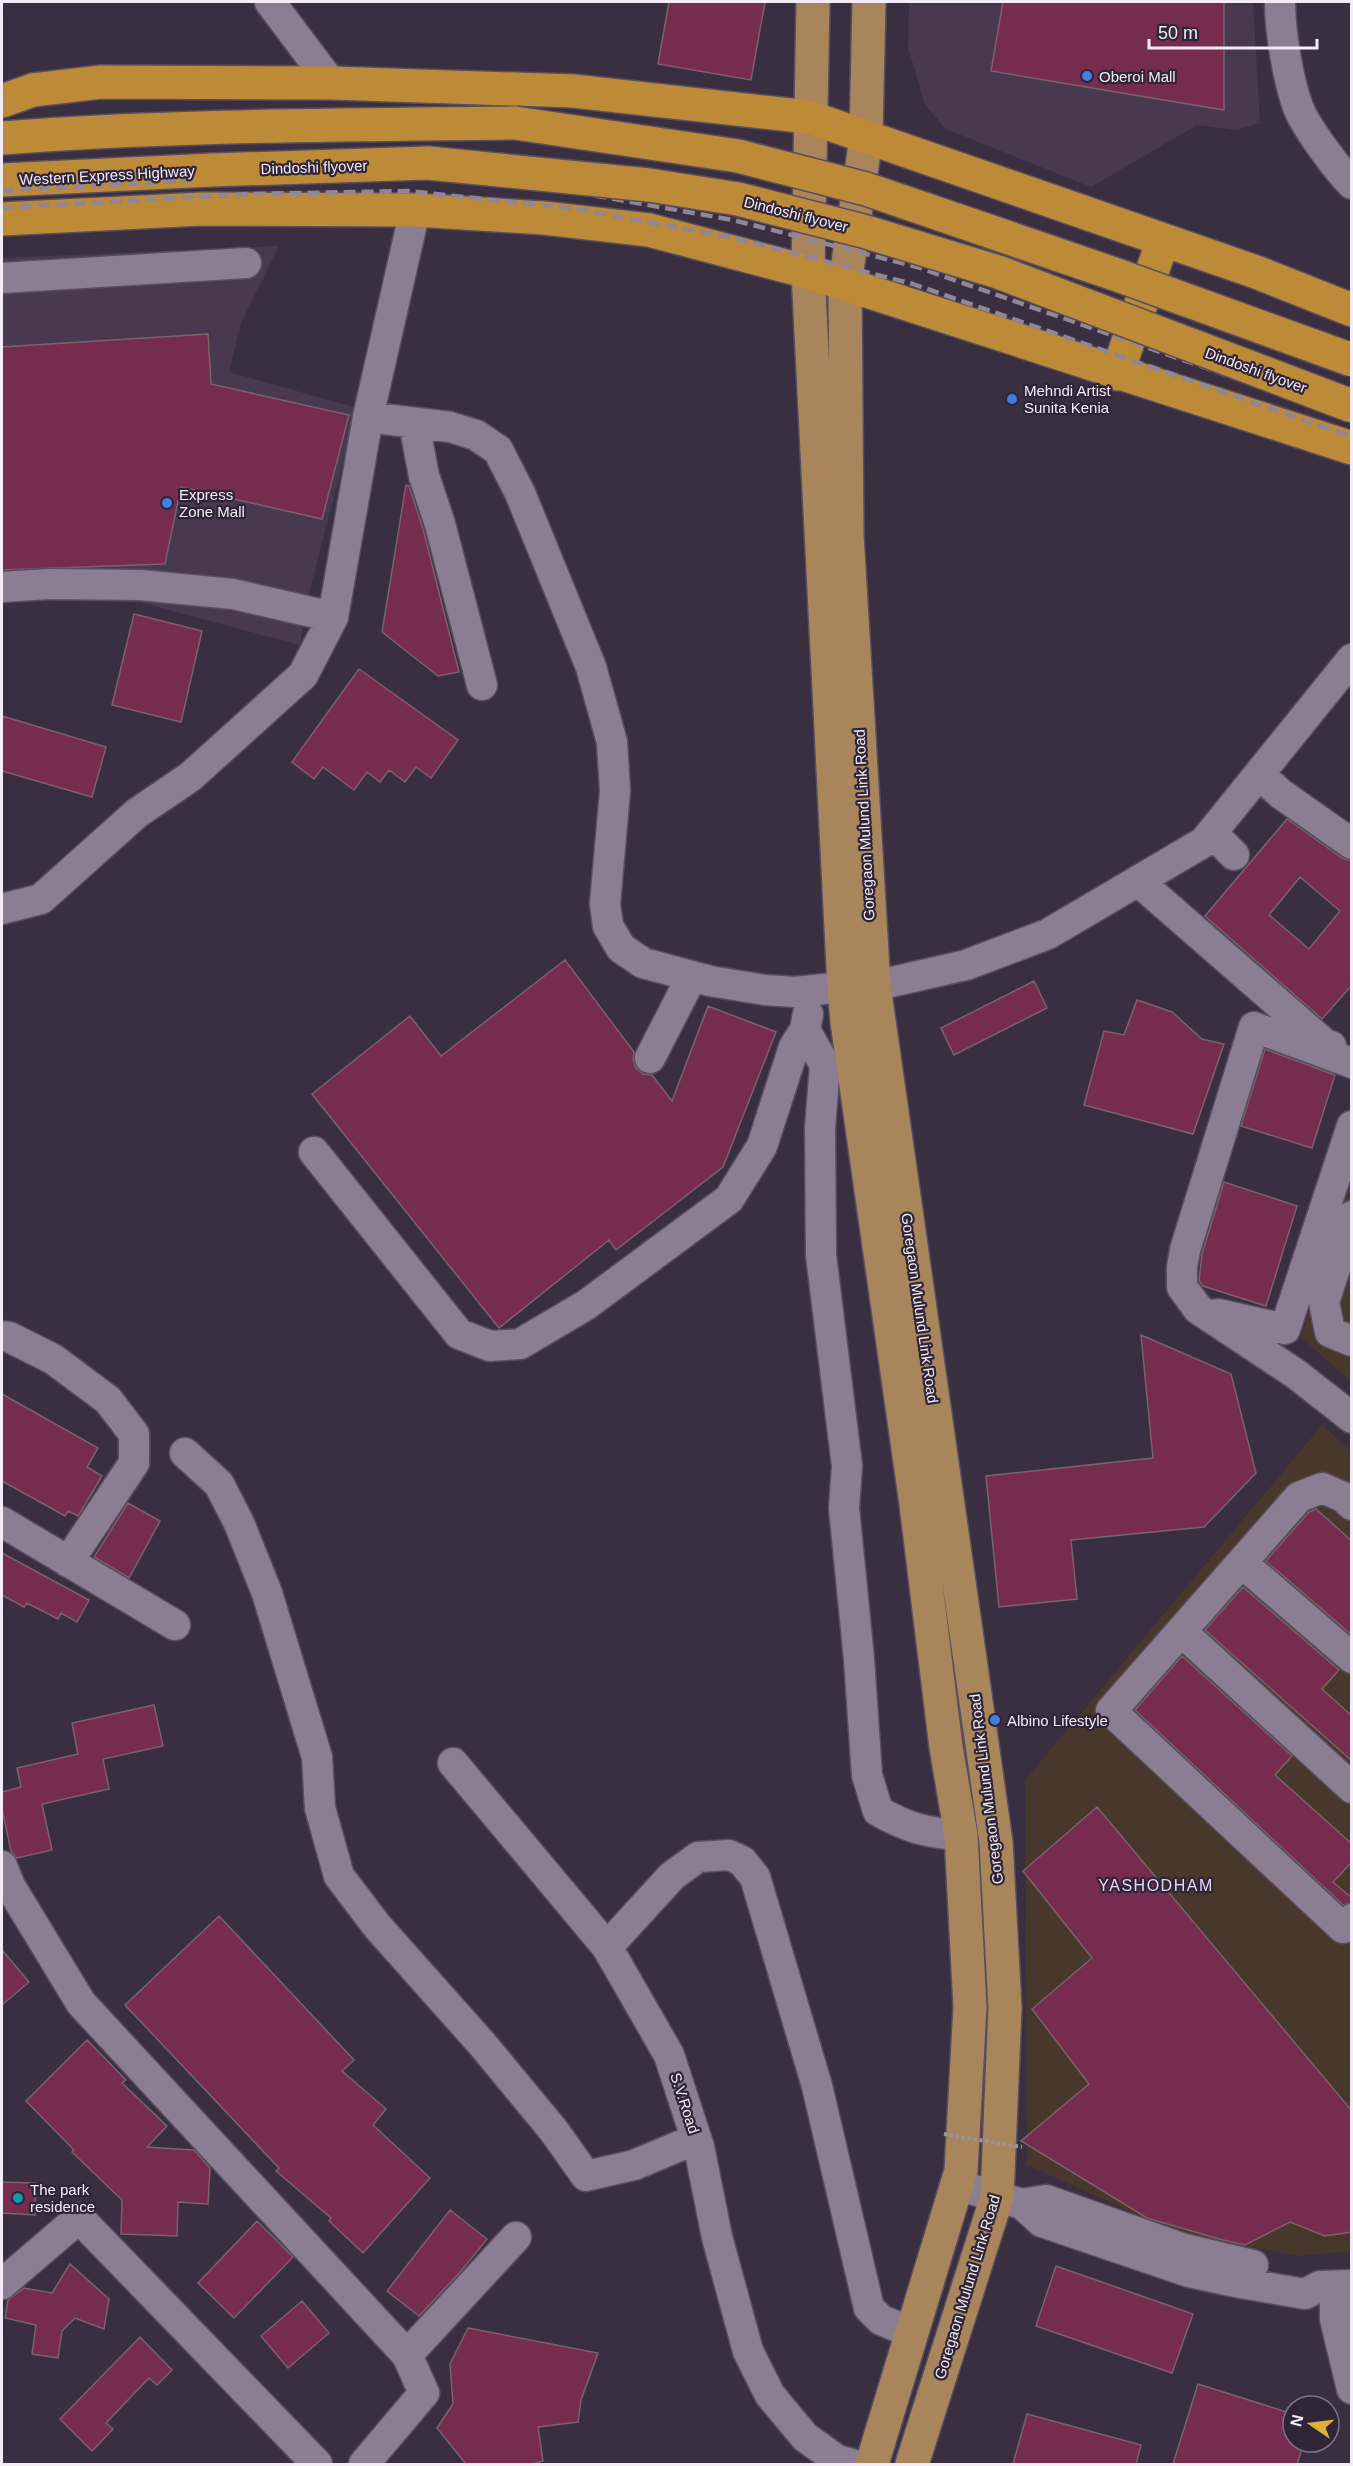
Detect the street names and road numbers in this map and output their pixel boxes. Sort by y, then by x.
street label: Dindoshi flyover [260,157,368,177]
street label: Western Express Highway [19,162,196,188]
street label: Dindoshi flyover [742,193,850,235]
street label: Dindoshi flyover [1203,344,1309,396]
street label: Goregaon Mulund Link Road [850,729,878,921]
street label: Goregaon Mulund Link Road [898,1212,942,1404]
street label: Goregaon Mulund Link Road [966,1693,1006,1885]
street label: S.V.Road [667,2070,703,2136]
street label: Goregaon Mulund Link Road [931,2193,1003,2381]

